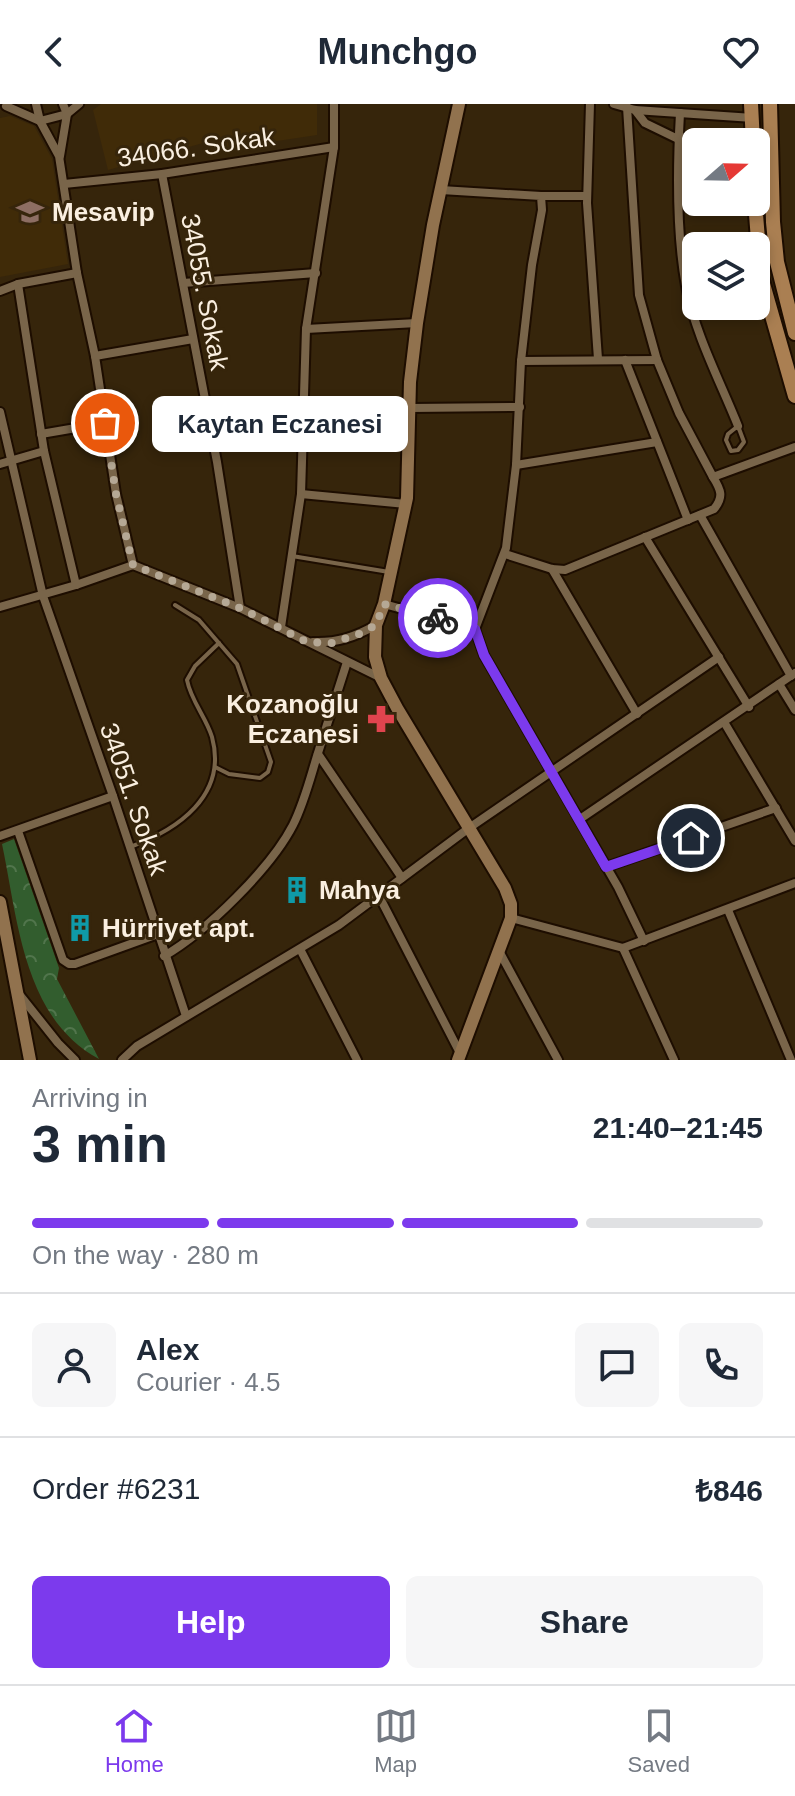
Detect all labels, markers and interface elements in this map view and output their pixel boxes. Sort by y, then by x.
icon: back [32,30,76,74]
icon: heart [719,30,763,74]
text: Munchgo [318,31,477,72]
street label: 34066. Sokak [115,121,278,173]
north arrow [682,128,770,216]
map controls [682,128,770,320]
school or university icon: Mesavip [15,197,45,227]
place label: Mesavip [52,197,155,227]
street label: 34055. Sokak [175,211,235,374]
button: layers [682,232,770,320]
pin [71,389,139,457]
callout: Kaytan Eczanesi [153,395,409,451]
icon: bag [83,401,127,445]
text: Kaytan Eczanesi [177,409,383,439]
courier [398,578,478,658]
icon: bike [416,596,460,640]
place label: Kozanoğlu Eczanesi [226,689,359,749]
pharmacy icon: Kozanoğlu Eczanesi [366,704,396,734]
street label: 34051. Sokak [94,719,174,880]
pin [657,804,725,872]
icon: home [669,816,713,860]
building icon: Mahya [282,875,312,905]
place label: Mahya [319,875,400,905]
building icon: Hürriyet apt. [65,913,95,943]
place label: Hürriyet apt. [102,913,255,943]
text: Arriving in [32,1083,148,1113]
text: 21:40–21:45 [593,1111,763,1144]
text: 3 min [32,1115,168,1173]
text: On the way · 280 m [32,1240,259,1270]
button: person [32,1323,116,1407]
button: chat [575,1323,659,1407]
button: phone [679,1323,763,1407]
text: Alex [136,1333,199,1366]
text: Courier · 4.5 [136,1367,281,1397]
text: Order #6231 [32,1472,200,1505]
text: ₺846 [696,1474,763,1507]
button: Help [32,1576,390,1668]
button: Share [406,1576,763,1668]
tab: Home [105,1704,164,1778]
tab: Map [374,1704,418,1778]
tab: Saved [628,1704,690,1778]

